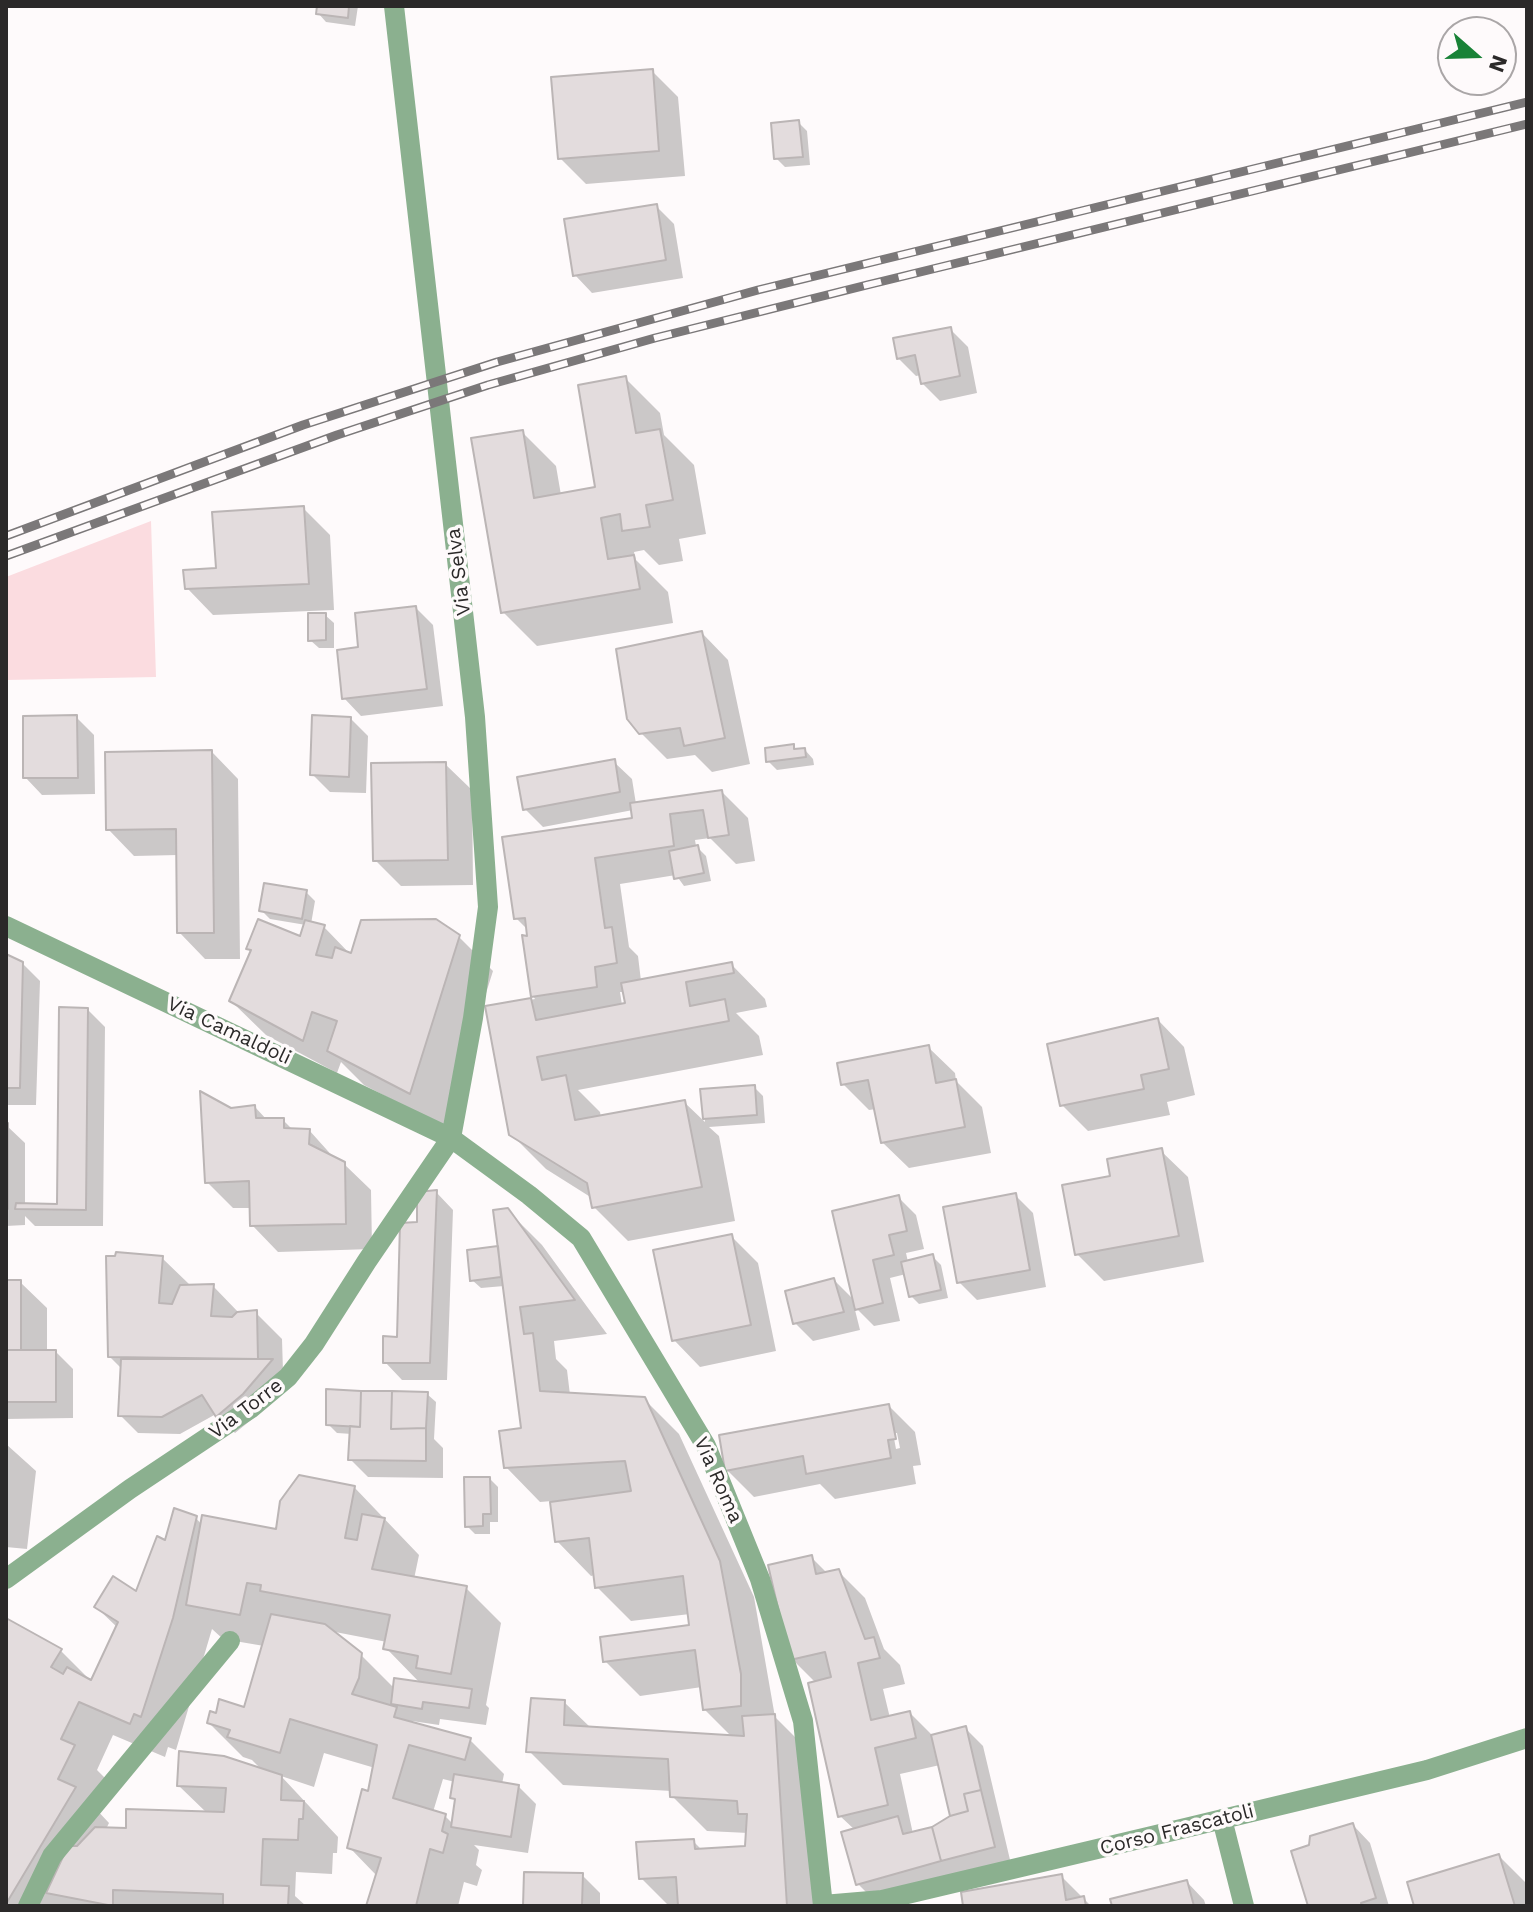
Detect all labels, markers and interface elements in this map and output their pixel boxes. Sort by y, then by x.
north arrow [1437,16,1517,96]
text: N [1484,52,1513,76]
street label: Via Selva [442,527,476,617]
street label: Via Camaldoli [163,992,295,1070]
street label: Via Torre [205,1374,287,1444]
street label: Via Roma [688,1433,748,1527]
street label: Corso Frascatoli [1098,1799,1256,1861]

